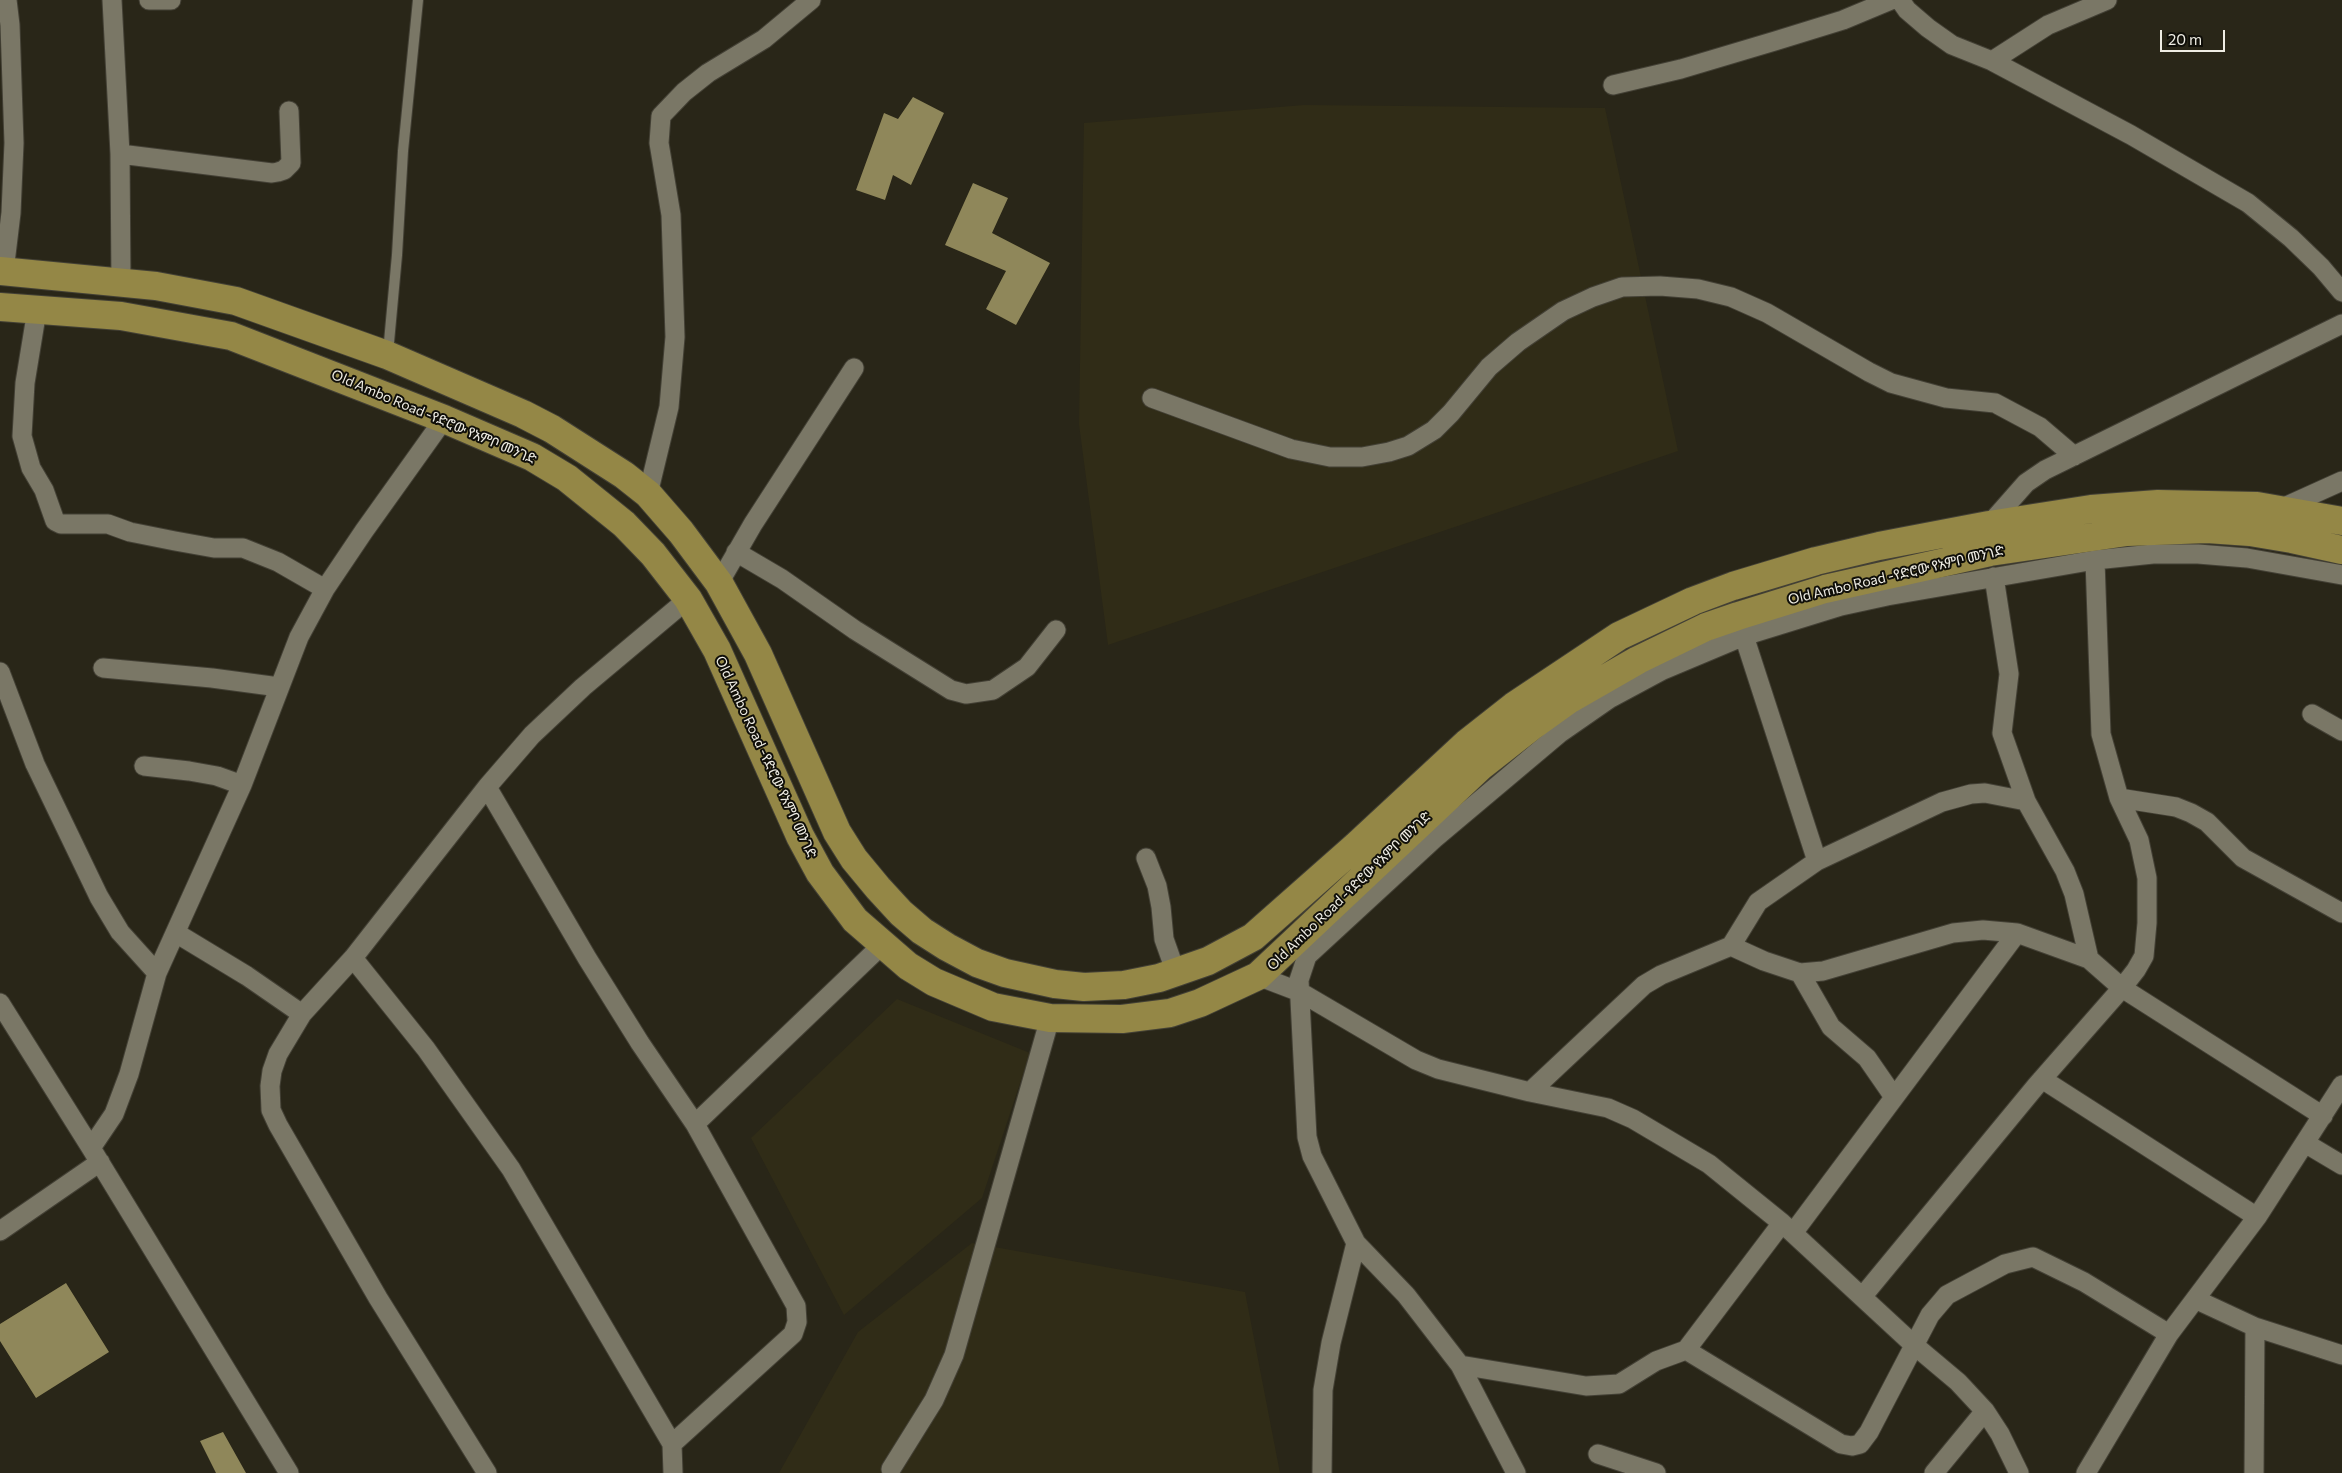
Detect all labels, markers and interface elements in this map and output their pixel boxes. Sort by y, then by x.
scale bar [2162,20,2227,52]
text: 20 m [2168,30,2202,48]
street label: Old Ambo Road -የድሮው የአምቦ መንገድ [329,366,539,468]
street label: Old Ambo Road -የድሮው የአምቦ መንገድ [1786,542,2006,608]
street label: Old Ambo Road -የድሮው የአምቦ መንገድ [712,653,820,861]
street label: Old Ambo Road -የድሮው የአምቦ መንገድ [1264,808,1434,974]

